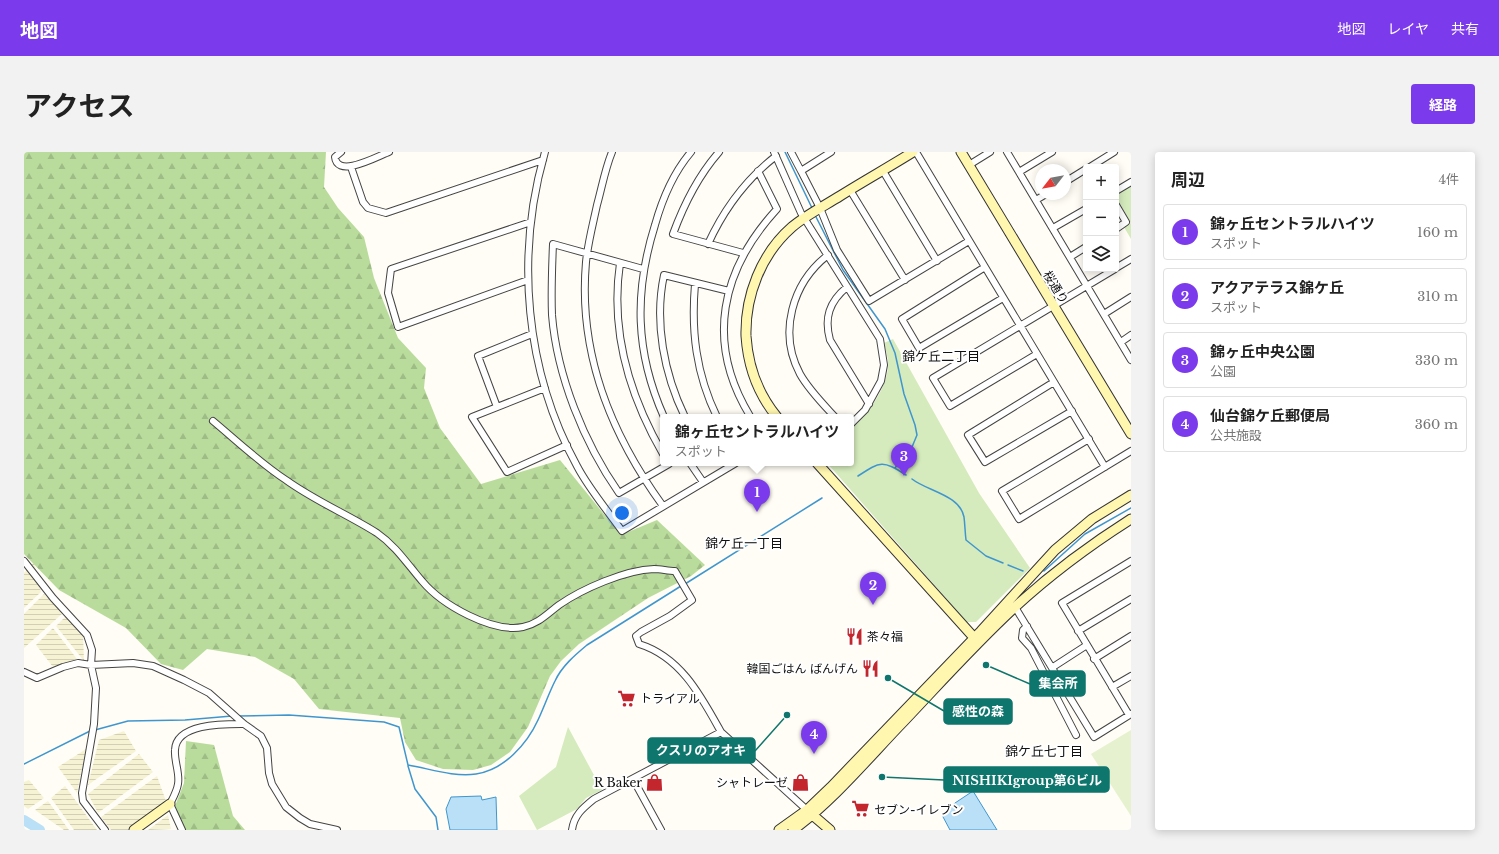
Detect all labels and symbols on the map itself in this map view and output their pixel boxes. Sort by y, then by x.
north arrow [1035,164,1071,200]
street label: 桜通り [1040,268,1072,306]
district label: 錦ケ丘二丁目 [902,348,980,365]
pin: 3 [891,443,917,476]
pin: 1 [744,479,770,512]
your location [612,503,632,523]
district label: 錦ケ丘一丁目 [705,535,783,552]
pin: 2 [860,572,886,605]
restaurant icon: 茶々福 [844,626,864,646]
place label: 茶々福 [867,629,903,644]
restaurant icon: 韓国ごはん ばんげん [861,658,881,678]
place label: 韓国ごはん ばんげん [747,661,858,676]
callout: 集会所 [1030,671,1085,696]
text: 集会所 [1038,675,1078,692]
supermarket icon: トライアル [617,688,637,708]
place label: トライアル [640,691,700,706]
callout: 感性の森 [944,699,1012,724]
text: 感性の森 [952,703,1004,720]
pin: 4 [801,721,827,754]
callout: クスリのアオキ [648,738,755,763]
text: クスリのアオキ [656,742,746,759]
district label: 錦ケ丘七丁目 [1005,743,1083,760]
callout: NISHIKIgroup第6ビル [944,767,1109,792]
shop icon: R Baker [645,772,665,792]
shop icon: シャトレーゼ [791,772,811,792]
text: NISHIKIgroup第6ビル [952,772,1102,789]
place label: R Baker [594,775,642,790]
place label: シャトレーゼ [716,775,788,790]
supermarket icon: セブン-イレブン [851,799,871,819]
place label: セブン-イレブン [874,802,964,817]

